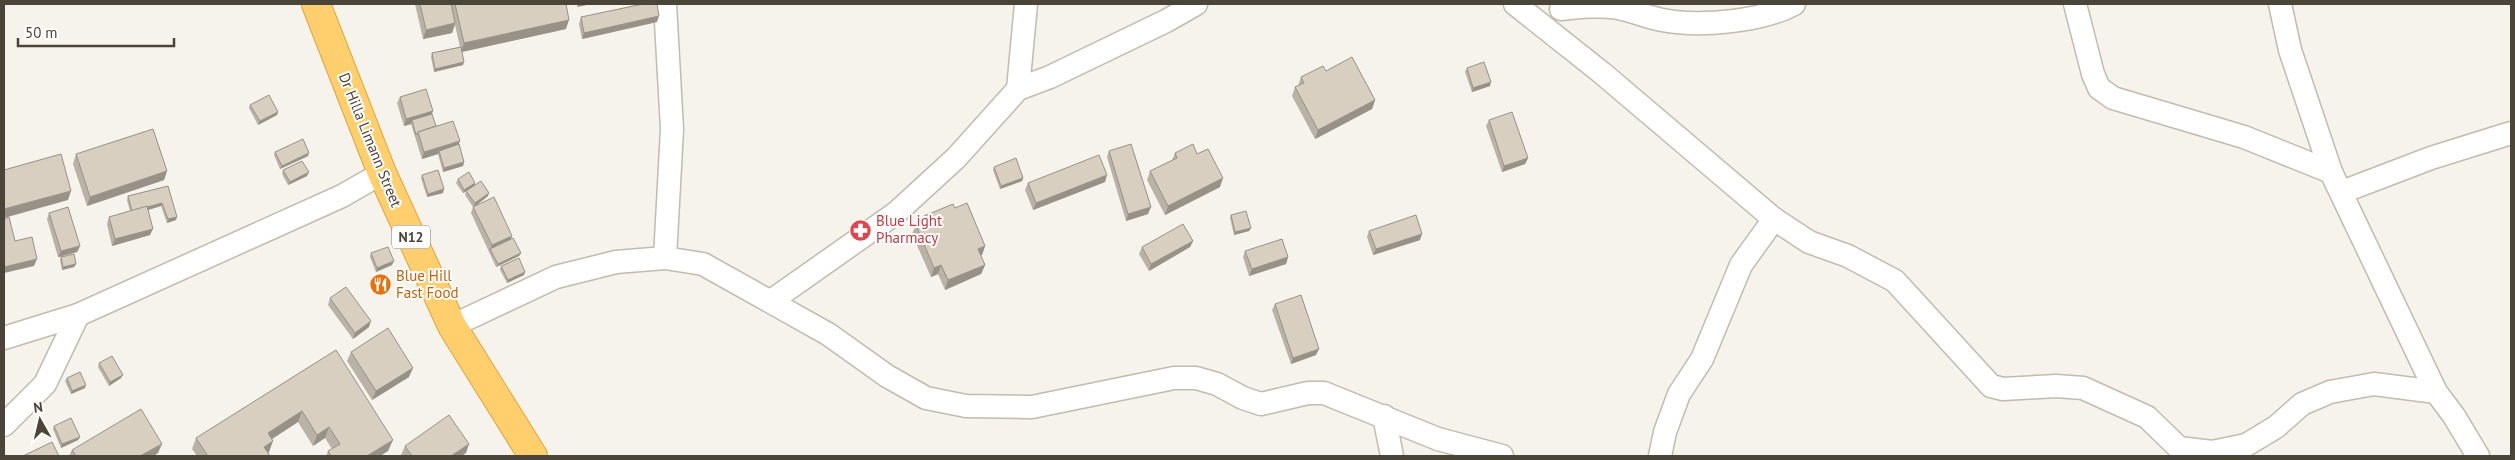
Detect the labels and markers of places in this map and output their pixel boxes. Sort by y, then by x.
place label: Blue Light Pharmacy [876,211,942,247]
pharmacy icon: Blue Light Pharmacy [848,218,872,242]
place label: Blue Hill Fast Food [396,266,459,302]
restaurant icon: Blue Hill Fast Food [368,273,392,297]

